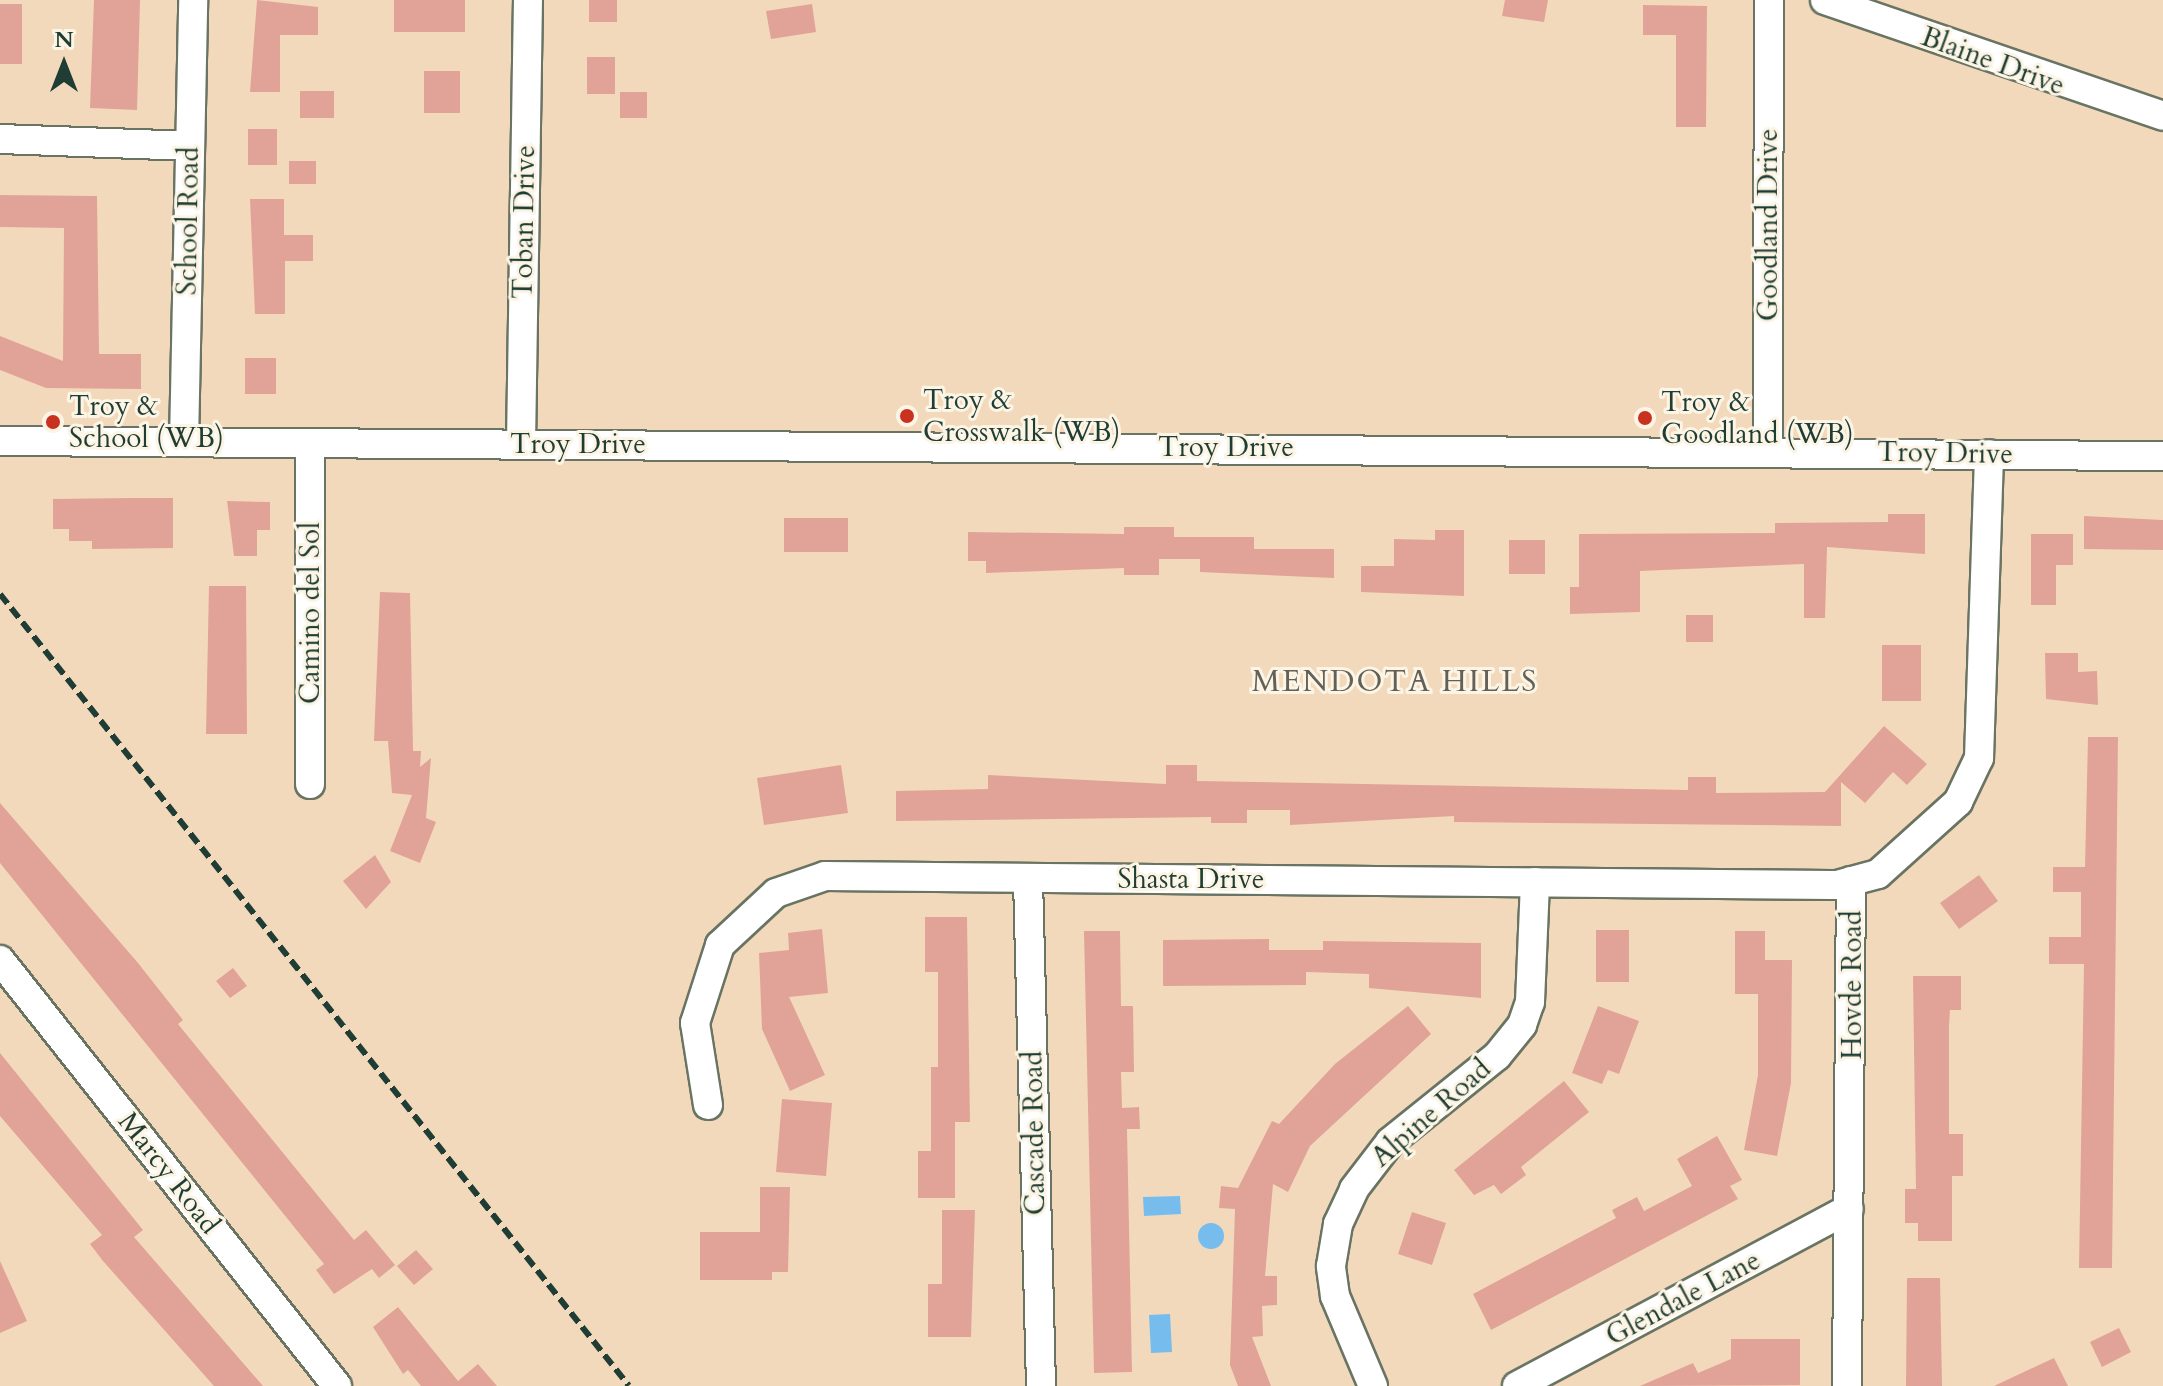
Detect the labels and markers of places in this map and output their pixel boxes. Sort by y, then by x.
place label: Troy & Crosswalk (WB) [923,383,1120,449]
place label: Troy & Goodland (WB) [1661,385,1854,451]
place label: Troy & School (WB) [69,389,224,455]
marker: Troy & Crosswalk (WB) [898,407,916,425]
marker: Troy & Goodland (WB) [1636,409,1654,427]
marker: Troy & School (WB) [44,413,62,431]

